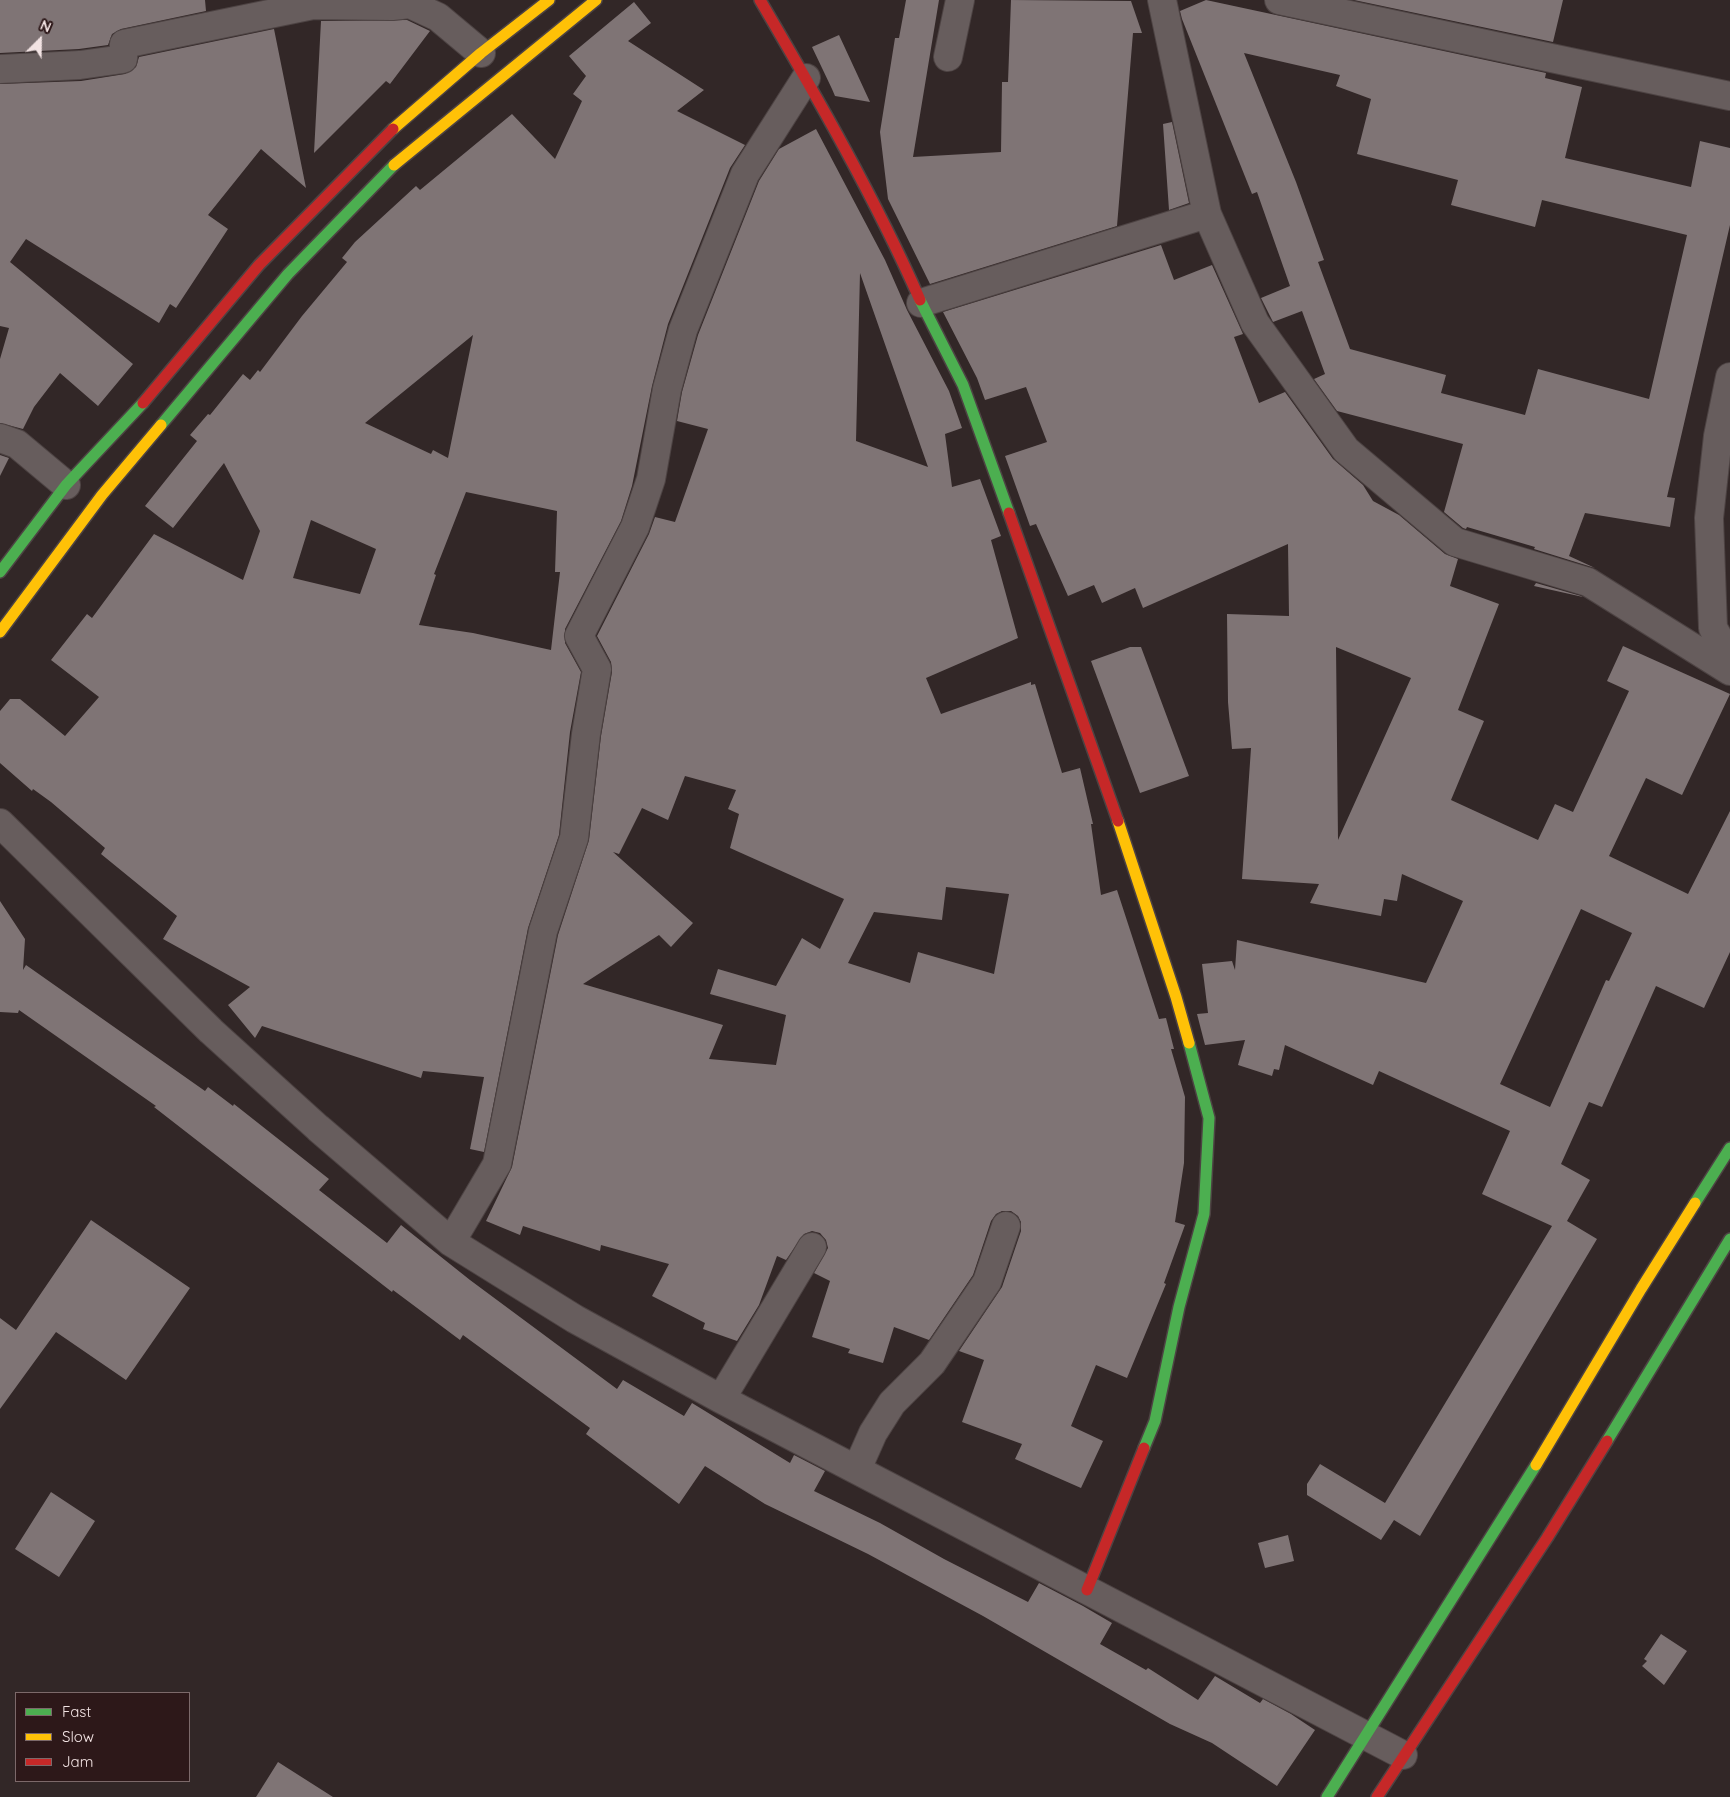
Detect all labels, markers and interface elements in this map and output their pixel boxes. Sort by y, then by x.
north arrow [15,15,65,65]
text: N [38,16,54,36]
legend [15,1692,190,1782]
text: Fast [62,1702,91,1721]
text: Slow [62,1727,94,1746]
text: Jam [62,1752,93,1771]

